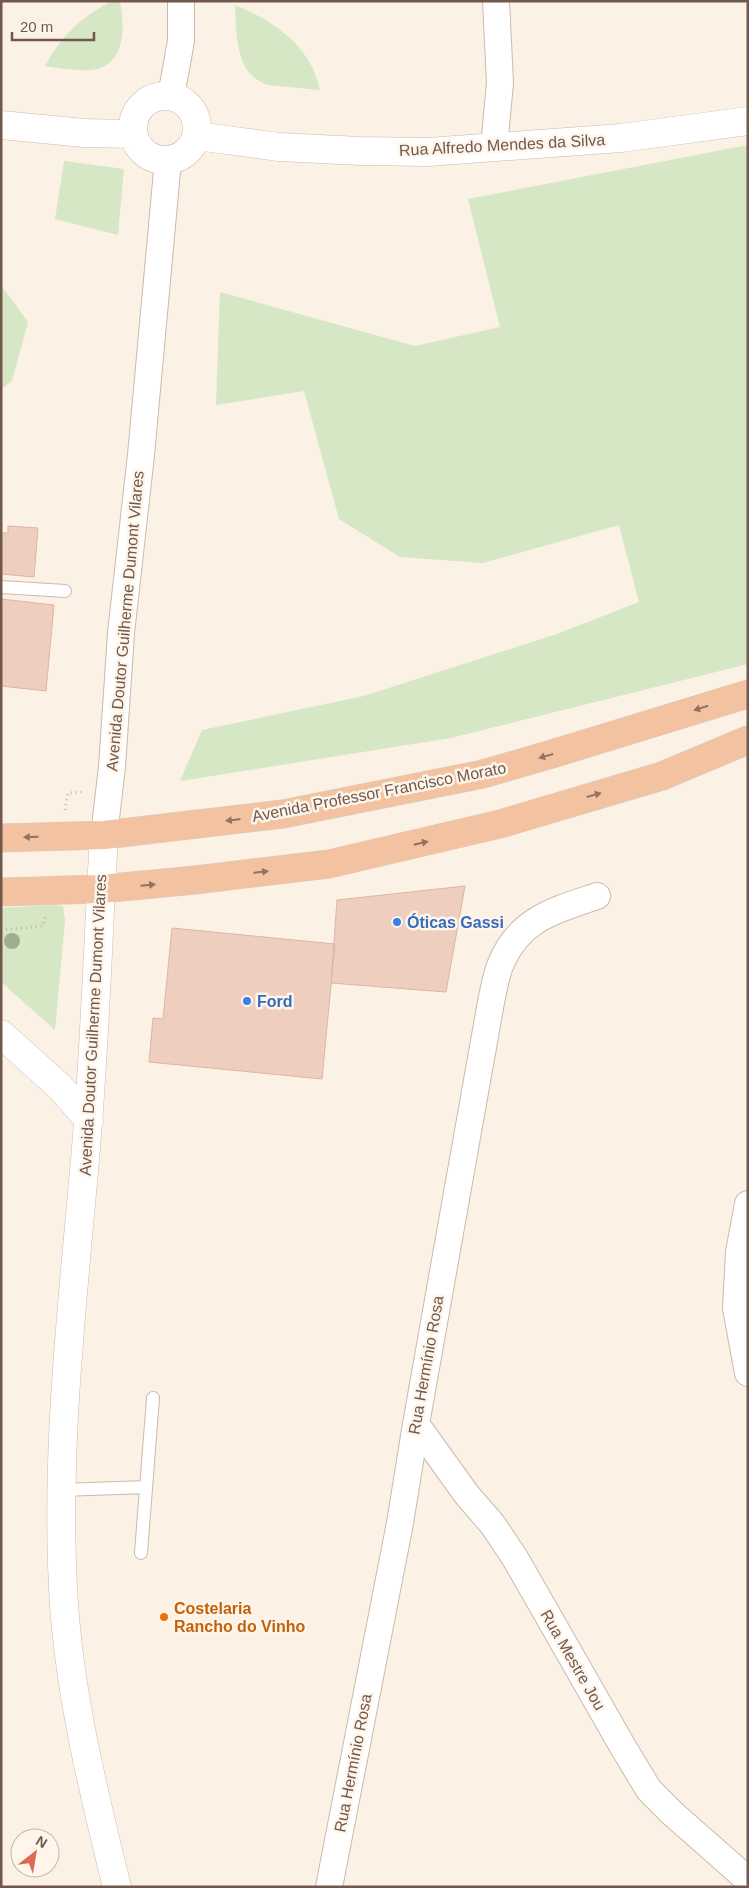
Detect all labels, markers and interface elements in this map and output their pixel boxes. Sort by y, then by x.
scale bar [12,10,95,42]
text: 20 m [20,18,53,35]
street label: Rua Alfredo Mendes da Silva [399,131,606,159]
street label: Avenida Doutor Guilherme Dumont Vilares [103,470,147,772]
one-way arrow [694,705,709,713]
one-way arrow [538,752,553,760]
street label: Avenida Professor Francisco Morato [251,759,508,825]
one-way arrow [587,791,602,799]
one-way arrow [224,816,240,824]
one-way arrow [22,833,38,841]
one-way arrow [413,839,428,847]
one-way arrow [253,868,269,876]
street label: Avenida Doutor Guilherme Dumont Vilares [77,874,109,1176]
one-way arrow [140,880,156,888]
place label: Óticas Gassi [407,913,504,931]
marker: Óticas Gassi [391,916,403,928]
place label: Ford [257,993,293,1010]
marker: Ford [241,995,253,1007]
street label: Rua Hermínio Rosa [405,1294,447,1436]
place label: Costelaria Rancho do Vinho [174,1600,305,1635]
street label: Rua Mestre Jou [537,1607,609,1713]
marker: Costelaria Rancho do Vinho [158,1611,170,1623]
street label: Rua Hermínio Rosa [331,1692,375,1834]
north arrow [10,1828,60,1878]
text: N [33,1832,50,1851]

